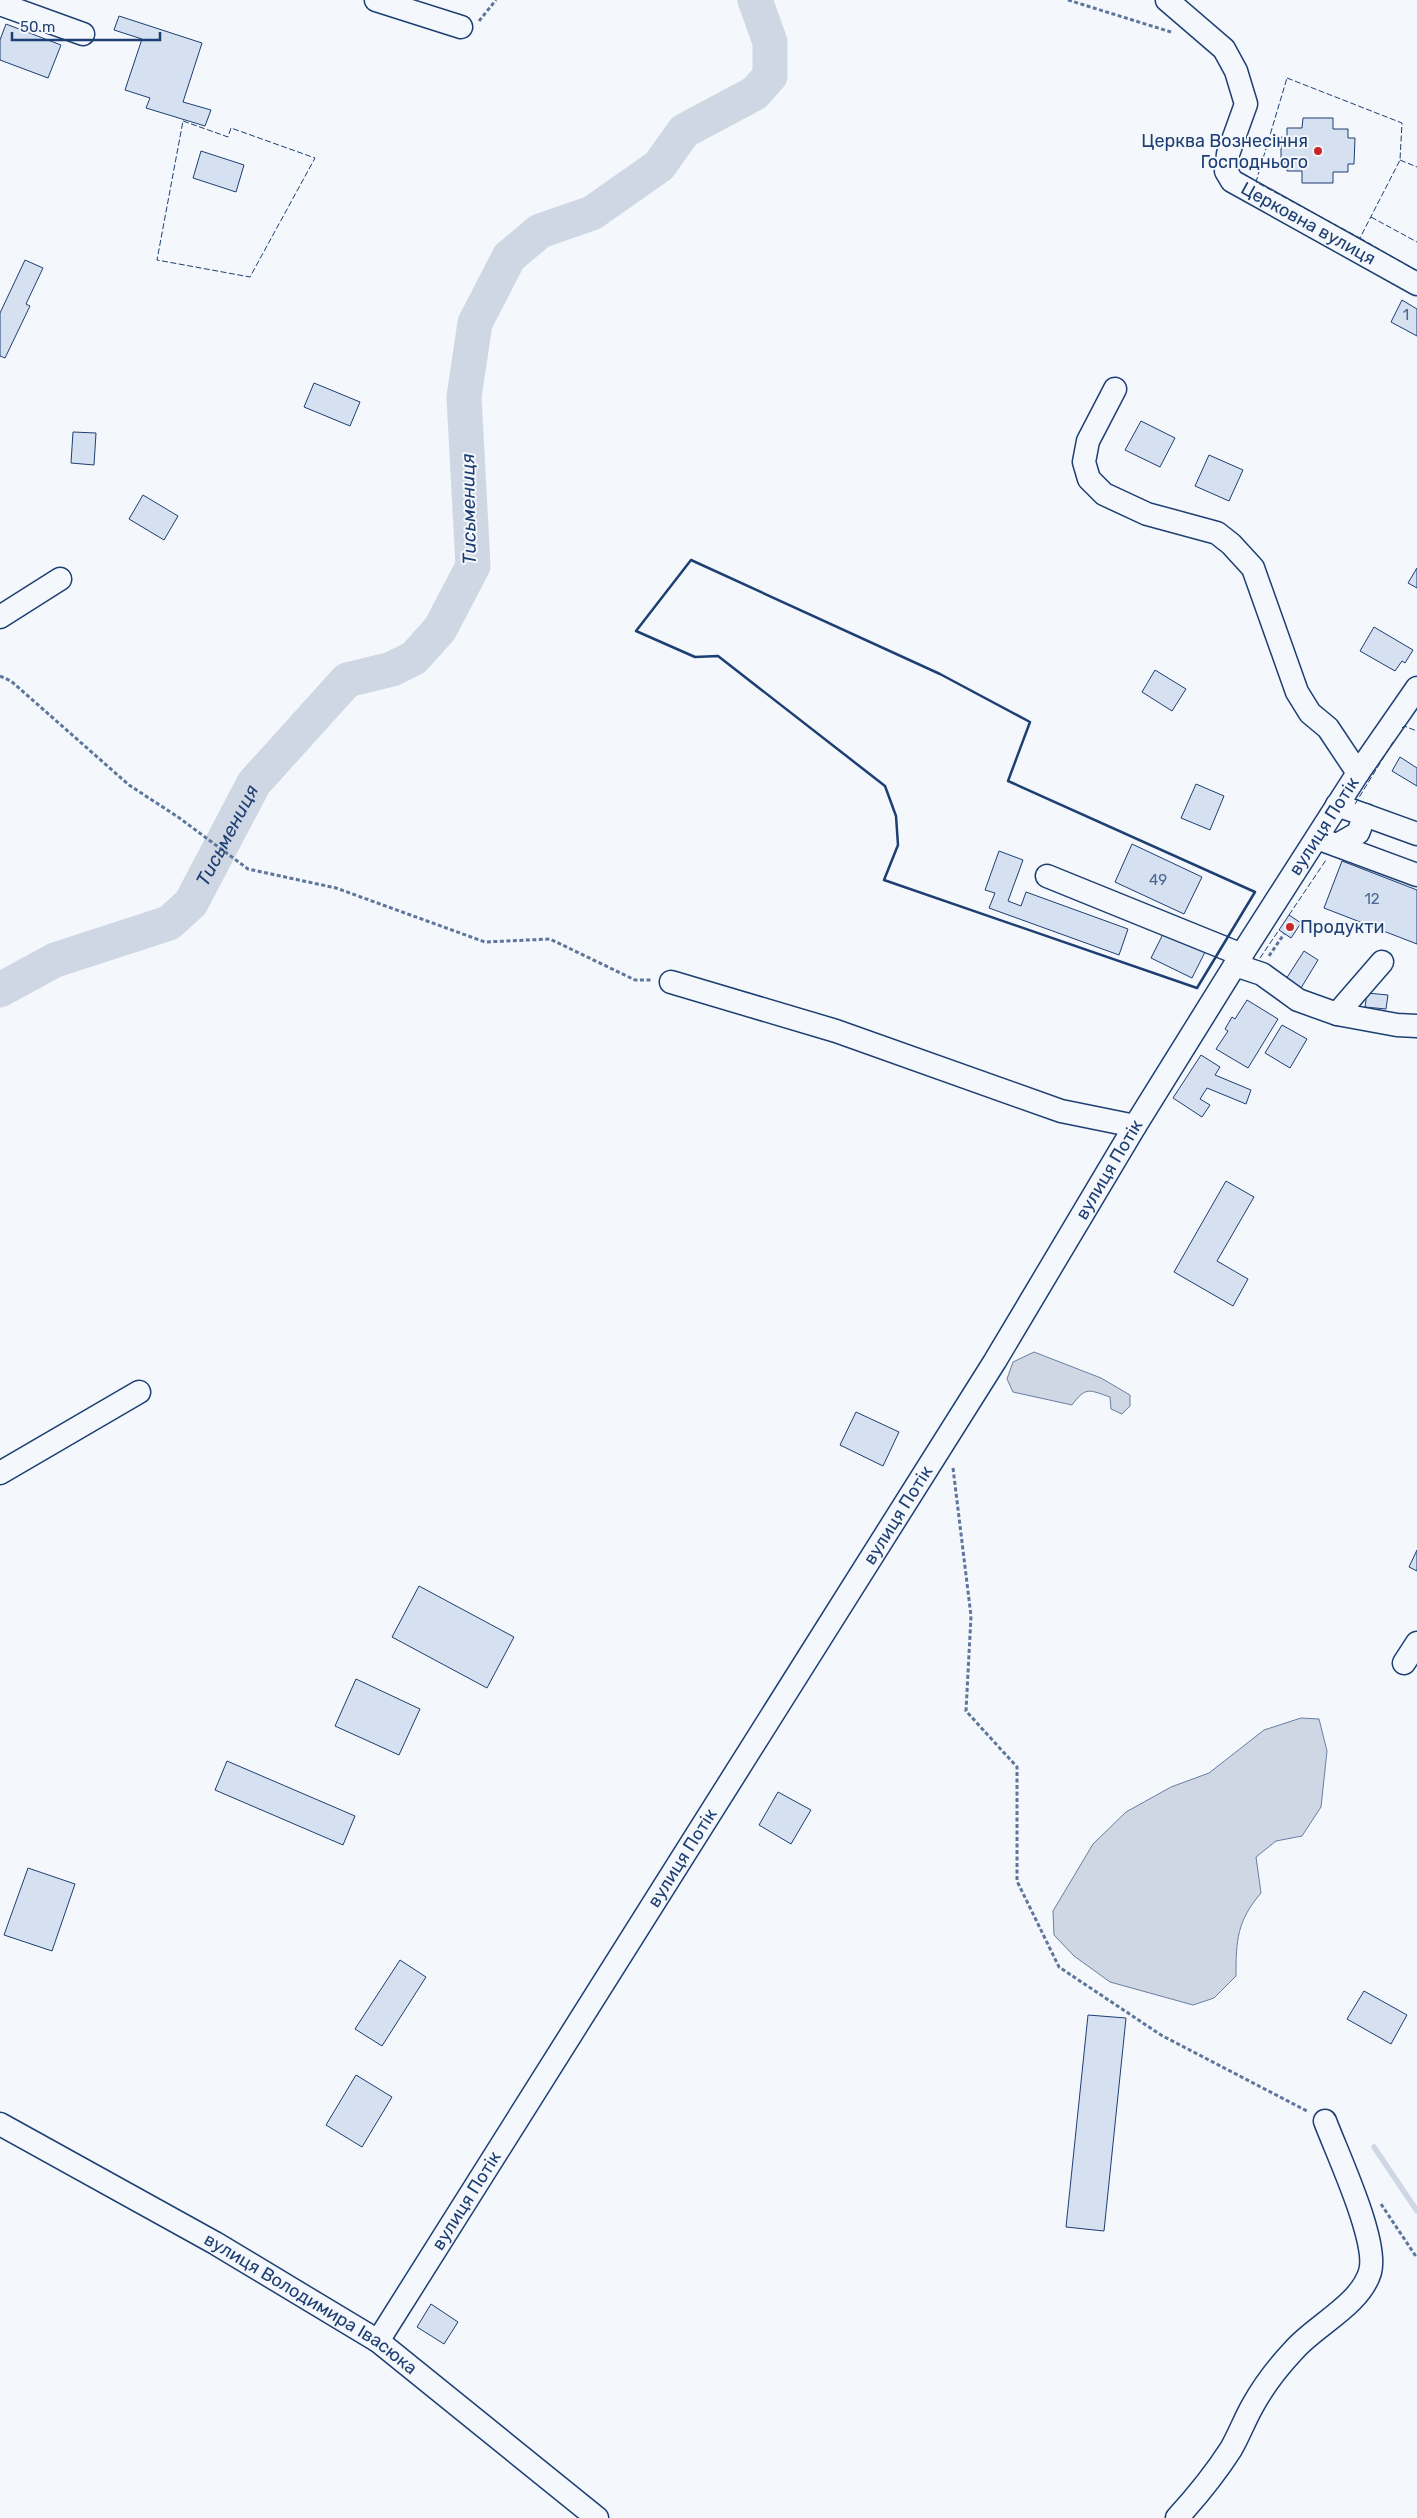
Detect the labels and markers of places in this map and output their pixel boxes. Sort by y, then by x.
place label: Церква Вознесіння Господнього [1141,130,1308,173]
marker: Церква Вознесіння Господнього [1312,145,1324,157]
place label: Продукти [1300,916,1384,938]
marker: Продукти [1284,921,1296,933]

